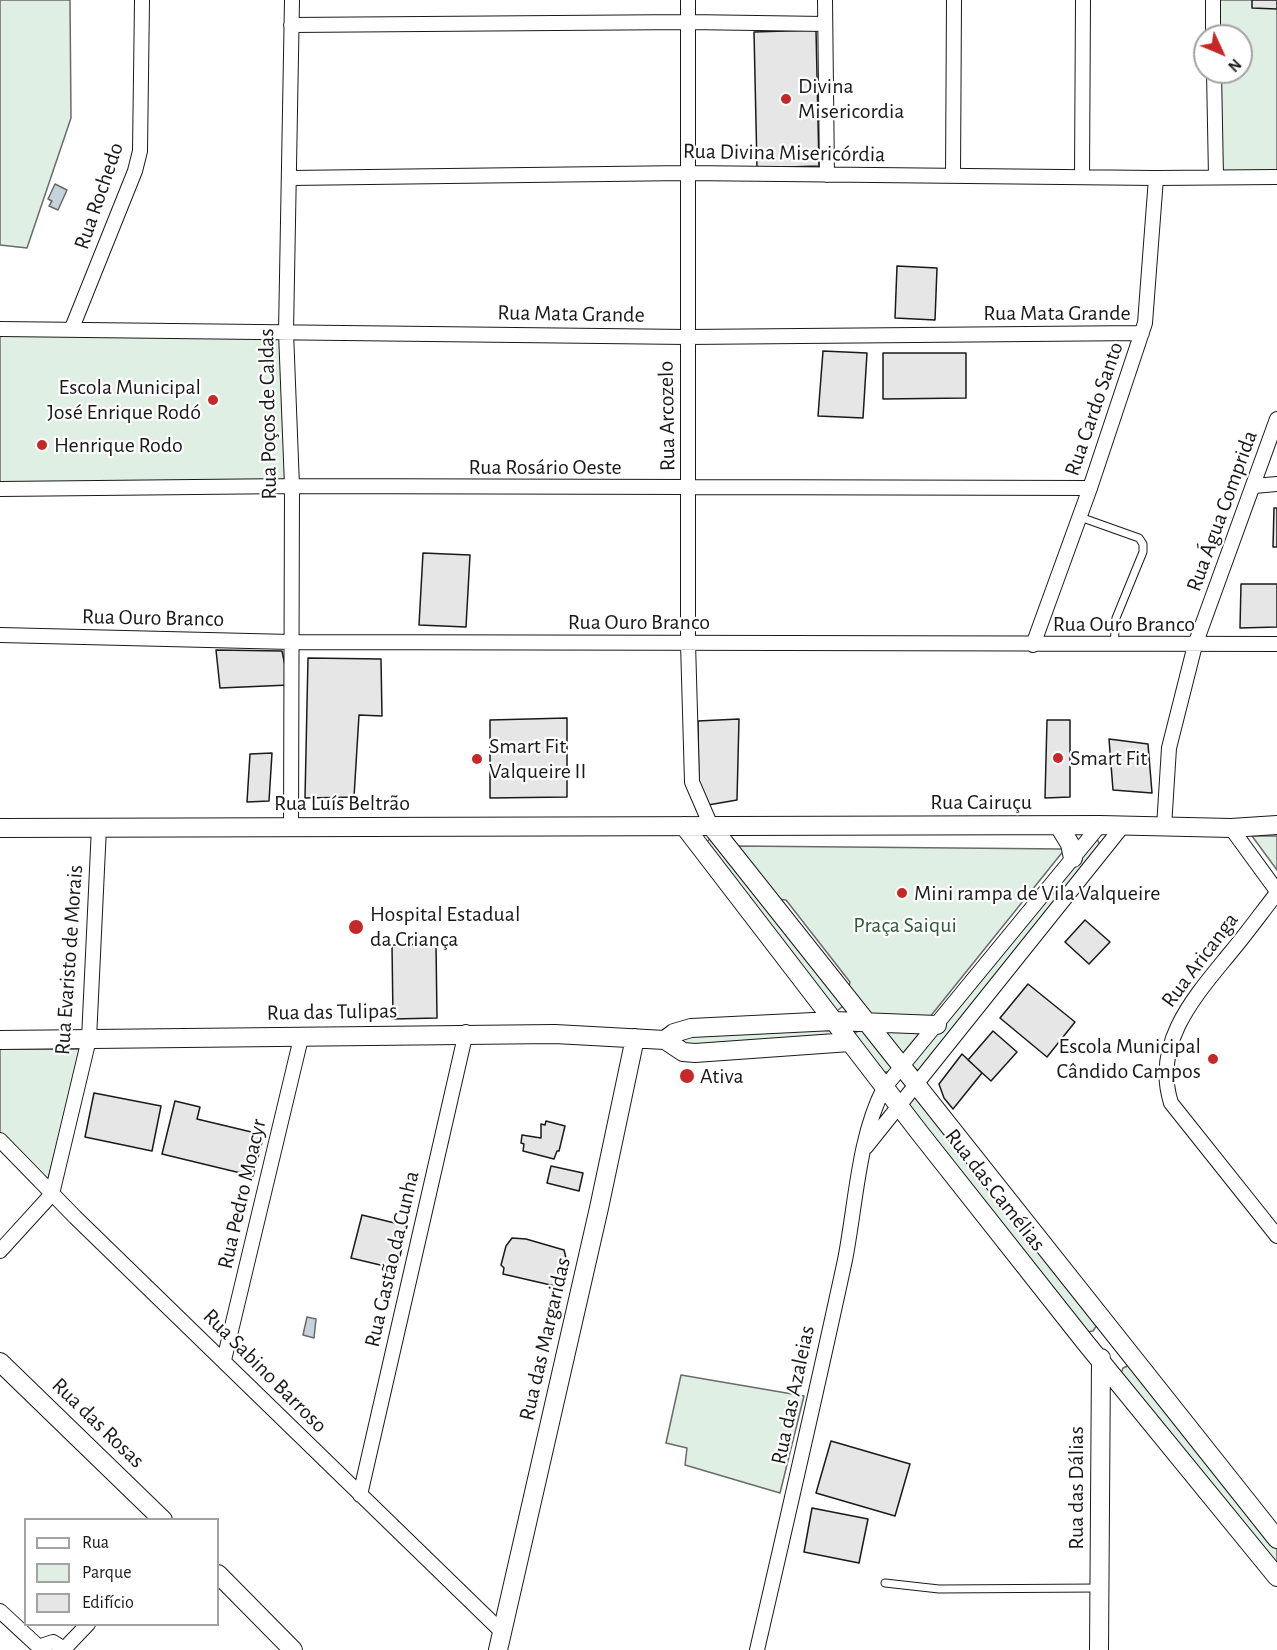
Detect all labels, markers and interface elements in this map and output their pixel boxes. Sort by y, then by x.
north arrow [1193,24,1253,84]
text: N [1225,56,1244,75]
place label: Divina Misericordia [798,73,904,124]
marker: Divina Misericordia [779,92,793,106]
street label: Rua Divina Misericórdia [683,138,885,168]
street label: Rua Rochedo [68,139,130,253]
street label: Rua Mata Grande [497,300,645,328]
street label: Rua Mata Grande [983,300,1131,326]
street label: Rua Poços de Caldas [253,328,283,500]
street label: Rua Cardo Santo [1059,339,1129,479]
street label: Rua Arcozelo [653,361,681,471]
place label: Escola Municipal José Enrique Rodó [47,374,201,426]
marker: Escola Municipal José Enrique Rodó [206,393,220,407]
street label: Rua Água Comprida [1181,427,1263,595]
place label: Henrique Rodo [54,432,183,458]
marker: Henrique Rodo [35,438,49,452]
street label: Rua Rosário Oeste [468,454,622,480]
street label: Rua Ouro Branco [82,604,224,632]
street label: Rua Ouro Branco [568,609,710,635]
street label: Rua Ouro Branco [1053,611,1195,637]
place label: Smart Fit Valqueire II [489,733,586,784]
place label: Smart Fit [1070,745,1147,771]
marker: Smart Fit [1051,751,1065,765]
marker: Smart Fit Valqueire II [470,752,484,766]
street label: Rua Cairuçu [930,789,1032,815]
street label: Rua Luís Beltrão [274,790,410,816]
street label: Rua Evaristo de Morais [49,864,89,1056]
place label: Mini rampa de Vila Valqueire [914,880,1160,906]
marker: Mini rampa de Vila Valqueire [895,886,909,900]
place label: Hospital Estadual da Criança [370,901,520,952]
street label: Rua Aricanga [1156,907,1244,1013]
park label: Praça Saiqui [853,912,957,938]
marker: Hospital Estadual da Criança [347,918,365,936]
street label: Rua das Tulipas [266,998,398,1026]
place label: Escola Municipal Cândido Campos [1057,1033,1201,1084]
marker: Escola Municipal Cândido Campos [1206,1052,1220,1066]
place label: Ativa [700,1063,744,1089]
marker: Ativa [678,1067,696,1085]
street label: Rua Pedro Moacyr [212,1116,272,1272]
street label: Rua das Camélias [939,1123,1051,1257]
street label: Rua Gastão da Cunha [359,1168,425,1350]
street label: Rua das Margaridas [513,1255,577,1423]
street label: Rua Sabino Barroso [197,1303,333,1439]
street label: Rua das Azaleias [765,1323,821,1467]
street label: Rua das Rosas [46,1372,150,1474]
street label: Rua das Dálias [1063,1426,1089,1550]
legend [24,1518,219,1626]
text: Rua [82,1534,109,1552]
text: Parque [82,1564,131,1582]
text: Edifício [82,1594,134,1612]

